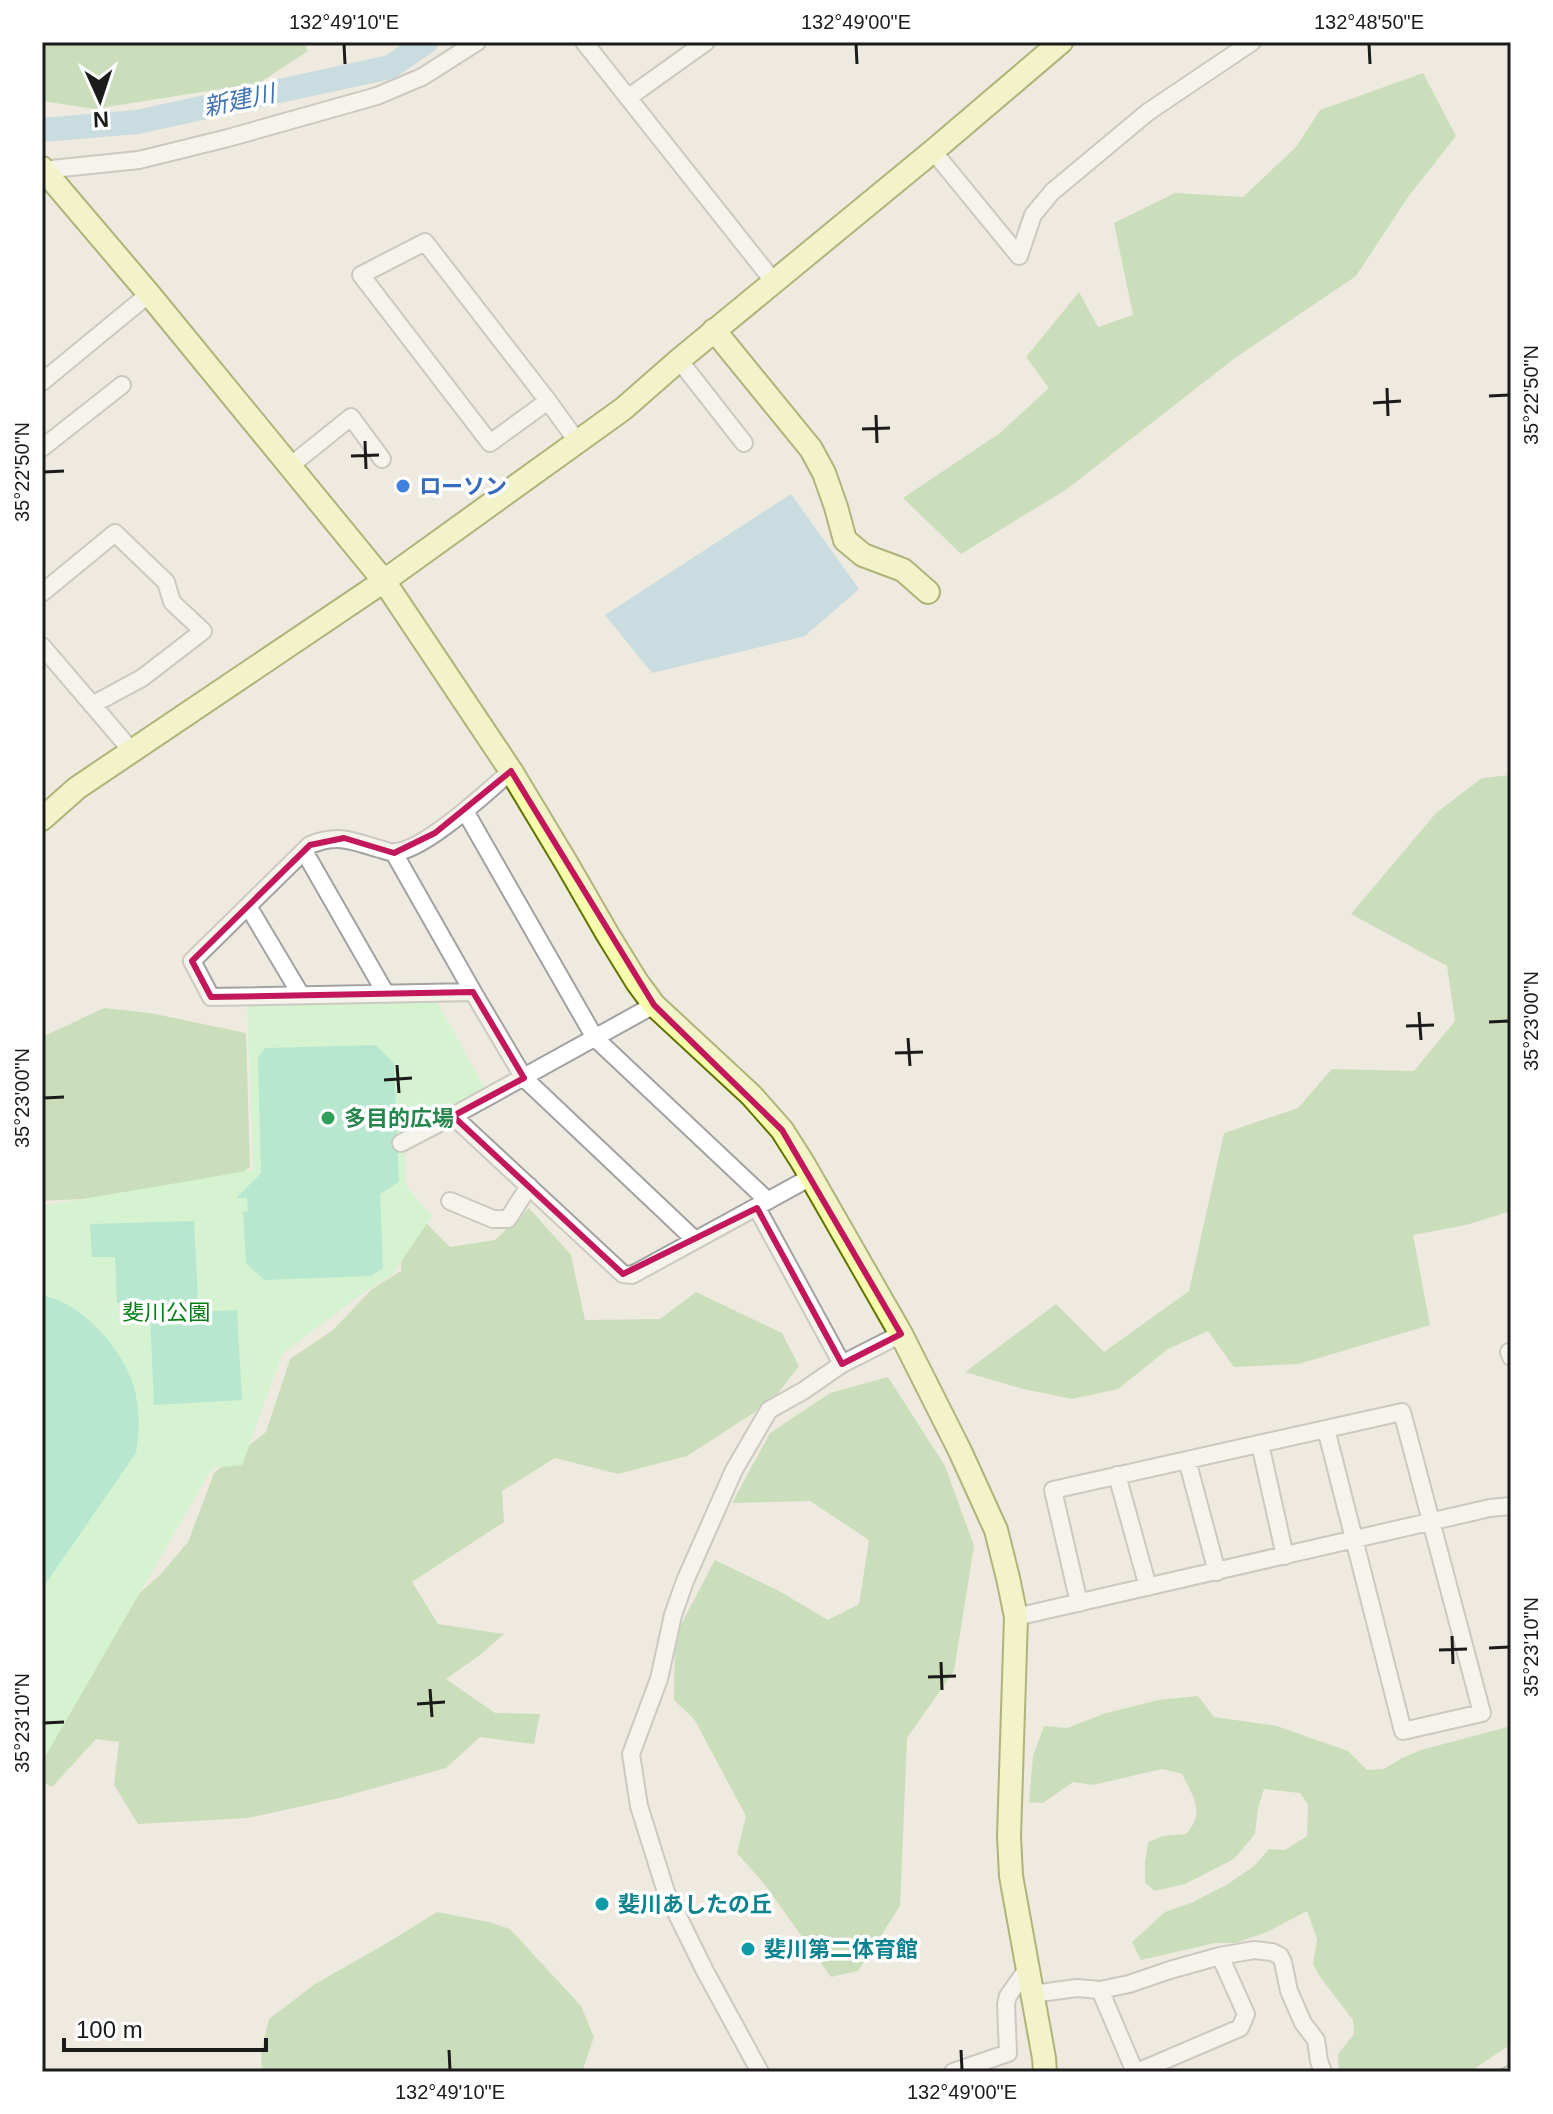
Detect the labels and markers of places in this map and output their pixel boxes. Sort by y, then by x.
place label: ローソン [419,474,507,499]
marker: ローソン [394,477,412,495]
place label: 多目的広場 [344,1106,454,1131]
marker: 多目的広場 [319,1109,337,1127]
place label: 斐川あしたの丘 [618,1892,772,1917]
marker: 斐川あしたの丘 [593,1895,611,1913]
place label: 斐川第二体育館 [764,1937,918,1962]
marker: 斐川第二体育館 [739,1940,757,1958]

